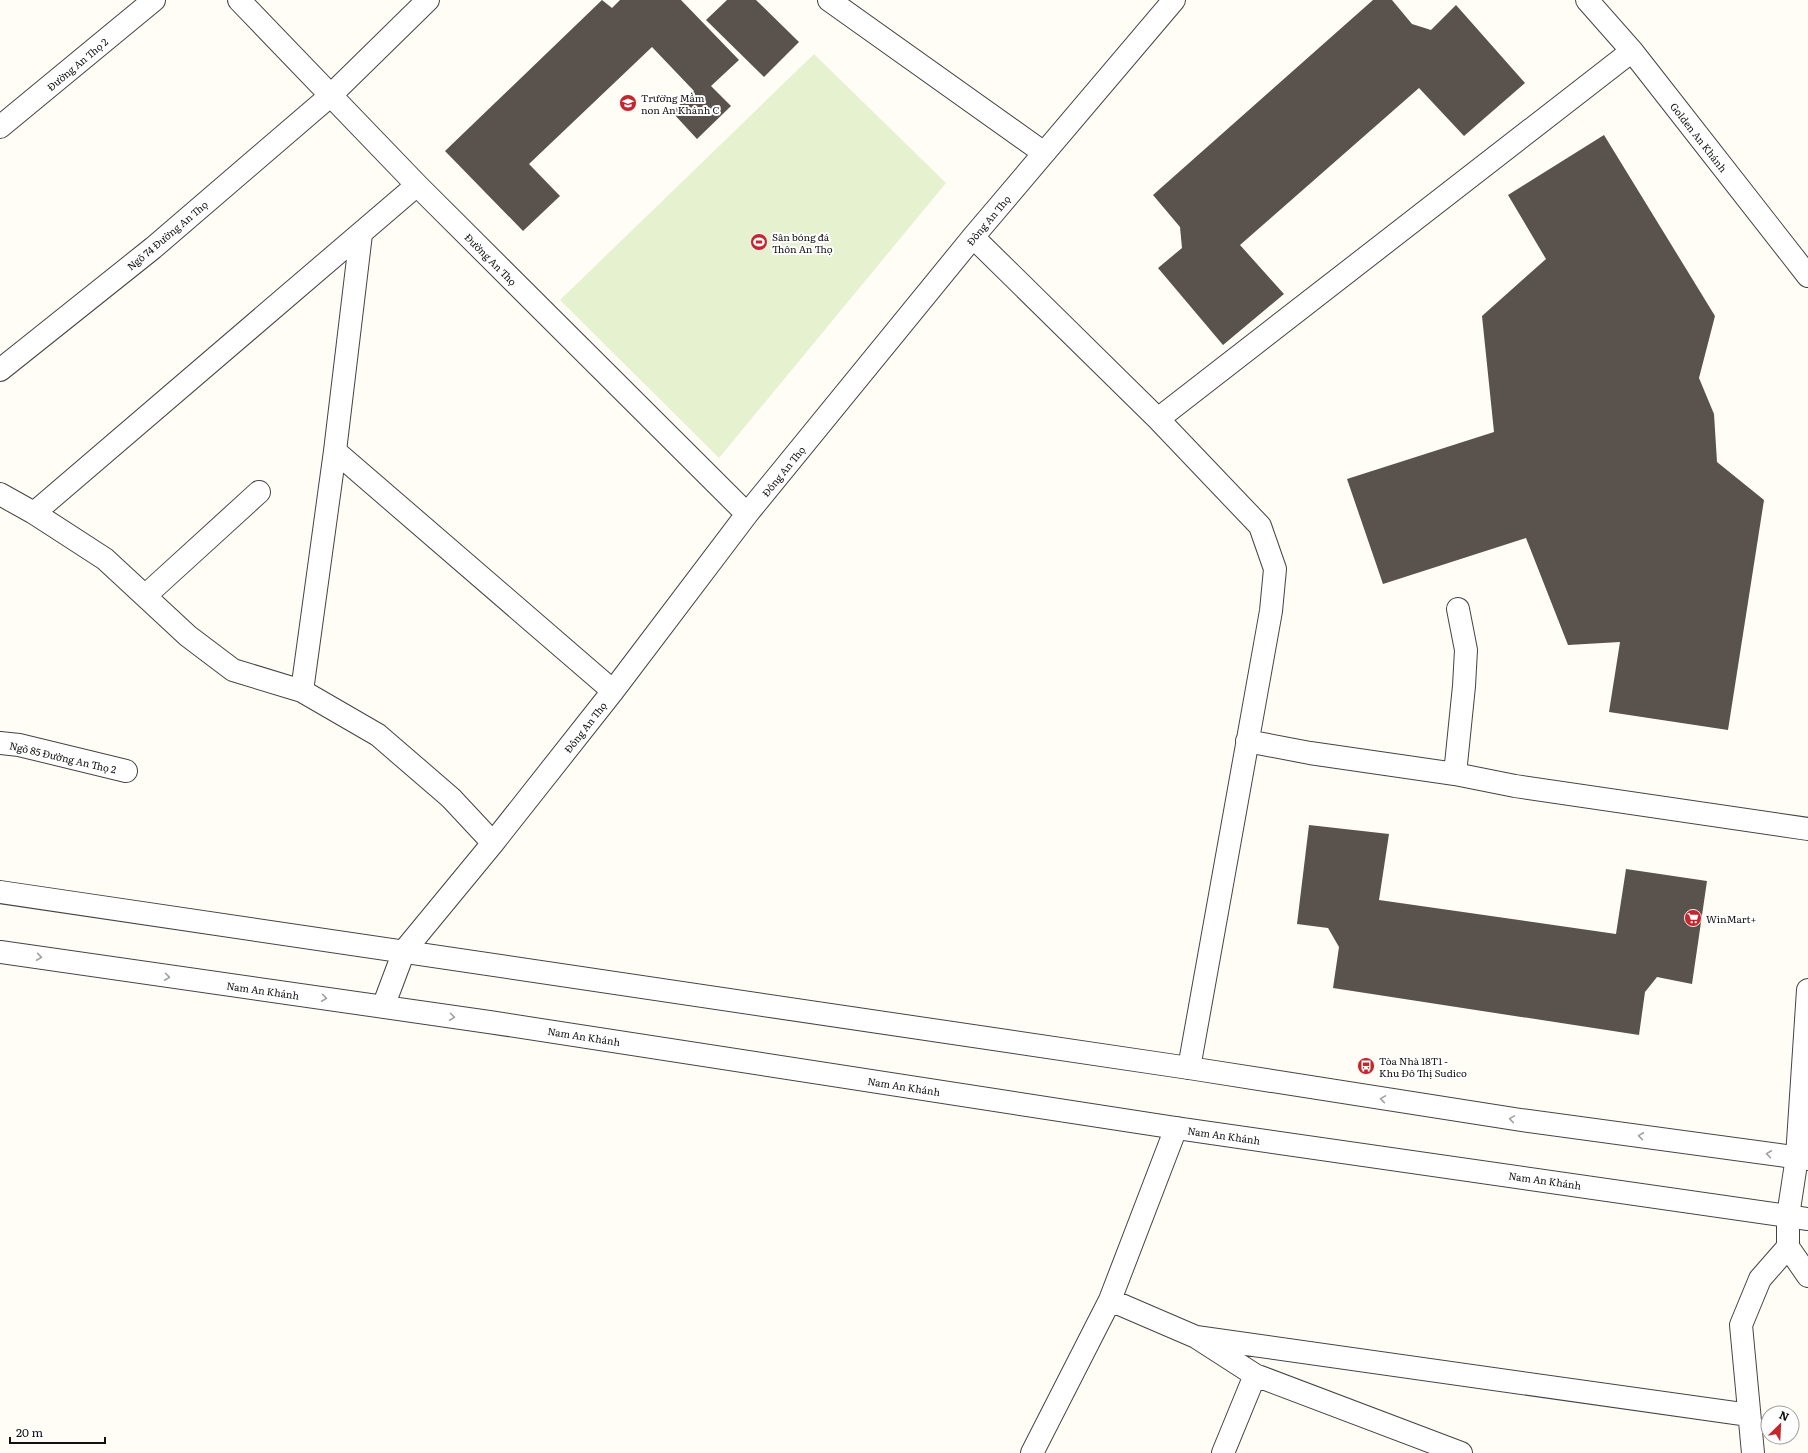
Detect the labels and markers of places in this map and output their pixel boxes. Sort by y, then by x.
place label: Trường Mầm non An Khánh C [641,90,719,117]
school or university icon: Trường Mầm non An Khánh C [618,93,638,113]
place label: Sân bóng đá Thôn An Thọ [772,229,833,256]
sports icon: Sân bóng đá Thôn An Thọ [749,232,769,252]
supermarket icon: WinMart+ [1683,908,1703,928]
place label: WinMart+ [1706,911,1757,926]
place label: Tòa Nhà 18T1 - Khu Đô Thị Sudico [1379,1053,1467,1080]
bus stop icon: Tòa Nhà 18T1 - Khu Đô Thị Sudico [1356,1056,1376,1076]

